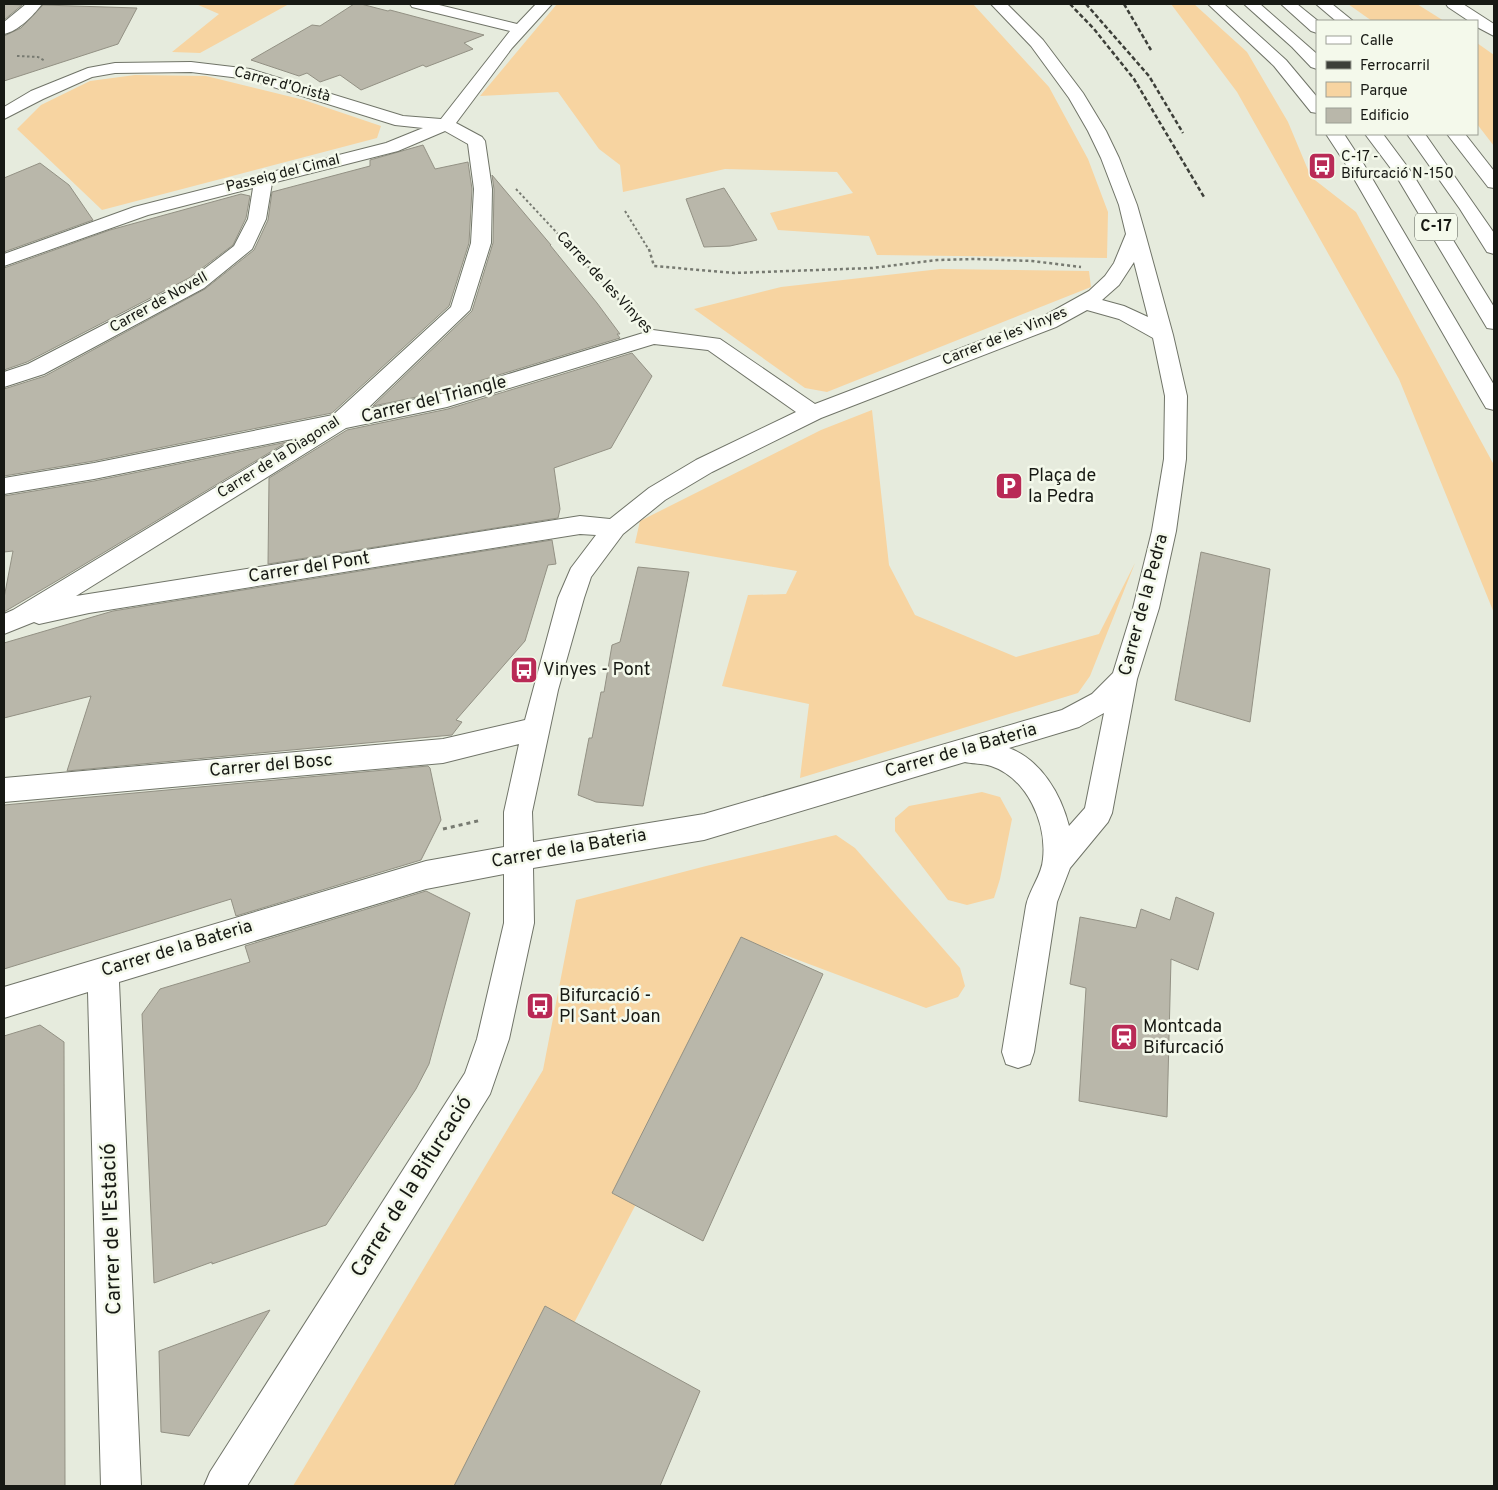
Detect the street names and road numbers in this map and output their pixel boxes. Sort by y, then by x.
street label: Carrer d'Oristà [232,63,332,107]
street label: Passeig del Cimal [224,151,342,197]
road number: C-17 [1415,213,1457,240]
street label: Carrer de les Vinyes [552,228,656,338]
street label: Carrer de Novell [107,268,211,338]
street label: Carrer de les Vinyes [940,303,1070,371]
street label: Carrer del Triangle [359,371,509,429]
street label: Carrer de la Diagonal [214,413,344,503]
street label: Carrer de la Pedra [1114,532,1174,678]
street label: Carrer del Pont [247,547,371,589]
street label: Carrer de la Bateria [882,718,1040,784]
street label: Carrer del Bosc [208,749,334,783]
street label: Carrer de la Bateria [490,824,648,874]
street label: Carrer de la Bateria [99,915,255,983]
street label: Carrer de la Bifurcació [345,1091,479,1283]
street label: Carrer de l'Estació [96,1143,128,1315]

